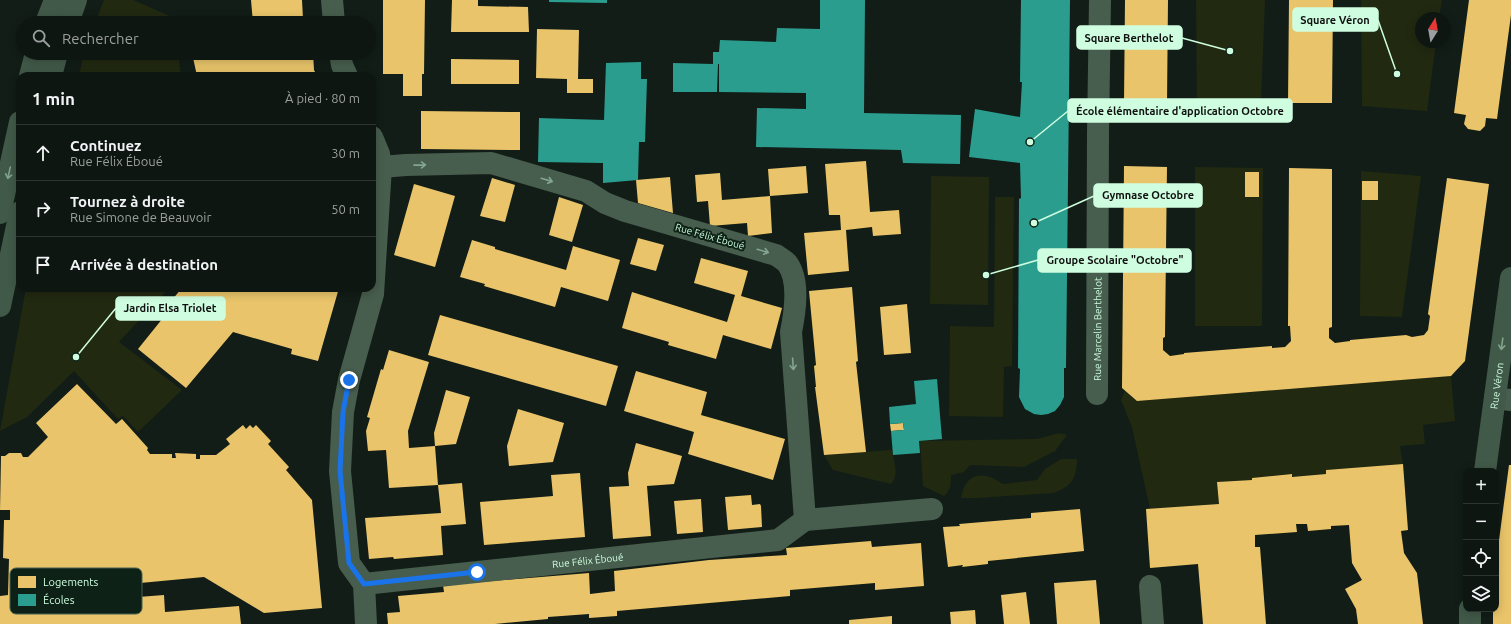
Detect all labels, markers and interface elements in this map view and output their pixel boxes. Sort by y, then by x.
callout: Square Véron [1293,8,1378,31]
north arrow [1415,12,1451,48]
text: Square Véron [1300,14,1370,26]
search box [16,16,376,60]
callout: Square Berthelot [1077,26,1182,49]
icon: search [30,27,52,49]
text: Rechercher [62,30,139,47]
text: Square Berthelot [1085,32,1174,44]
text: 1 min [32,89,75,108]
text: À pied · 80 m [285,91,360,105]
callout: École élémentaire d'application Octobre [1068,99,1292,122]
text: École élémentaire d'application Octobre [1076,104,1284,117]
text: Continuez [70,137,141,154]
icon: ahead [32,142,54,164]
text: 30 m [331,146,360,160]
text: Rue Félix Éboué [70,154,163,168]
one-way arrow [413,161,426,169]
one-way arrow [4,167,12,180]
one-way arrow [541,177,554,184]
callout: Gymnase Octobre [1094,184,1202,207]
text: Gymnase Octobre [1102,189,1194,201]
text: Tournez à droite [70,193,185,210]
icon: right [32,198,54,220]
text: 50 m [331,202,360,216]
text: Rue Simone de Beauvoir [70,210,211,224]
street label: Rue Félix Éboué [674,220,746,252]
one-way arrow [756,248,769,255]
callout: Groupe Scolaire "Octobre" [1038,249,1191,272]
icon: arrive [32,254,54,276]
text: Groupe Scolaire "Octobre" [1047,254,1184,266]
text: Arrivée à destination [70,256,218,273]
street label: Rue Marcelin Berthelot [1092,277,1103,381]
callout: Jardin Elsa Triolet [116,297,225,320]
text: Jardin Elsa Triolet [123,302,217,314]
one-way arrow [1498,337,1506,350]
one-way arrow [790,357,797,370]
street label: Rue Véron [1488,362,1506,410]
route end [340,371,358,389]
map controls [1463,468,1499,612]
button: + [1463,468,1499,504]
button: − [1463,504,1499,540]
button: locate [1463,540,1499,576]
street label: Rue Félix Éboué [552,551,624,570]
route start [468,563,486,581]
legend [10,568,142,614]
text: Logements [43,576,99,588]
button: layers [1463,576,1499,612]
text: Écoles [43,593,75,606]

